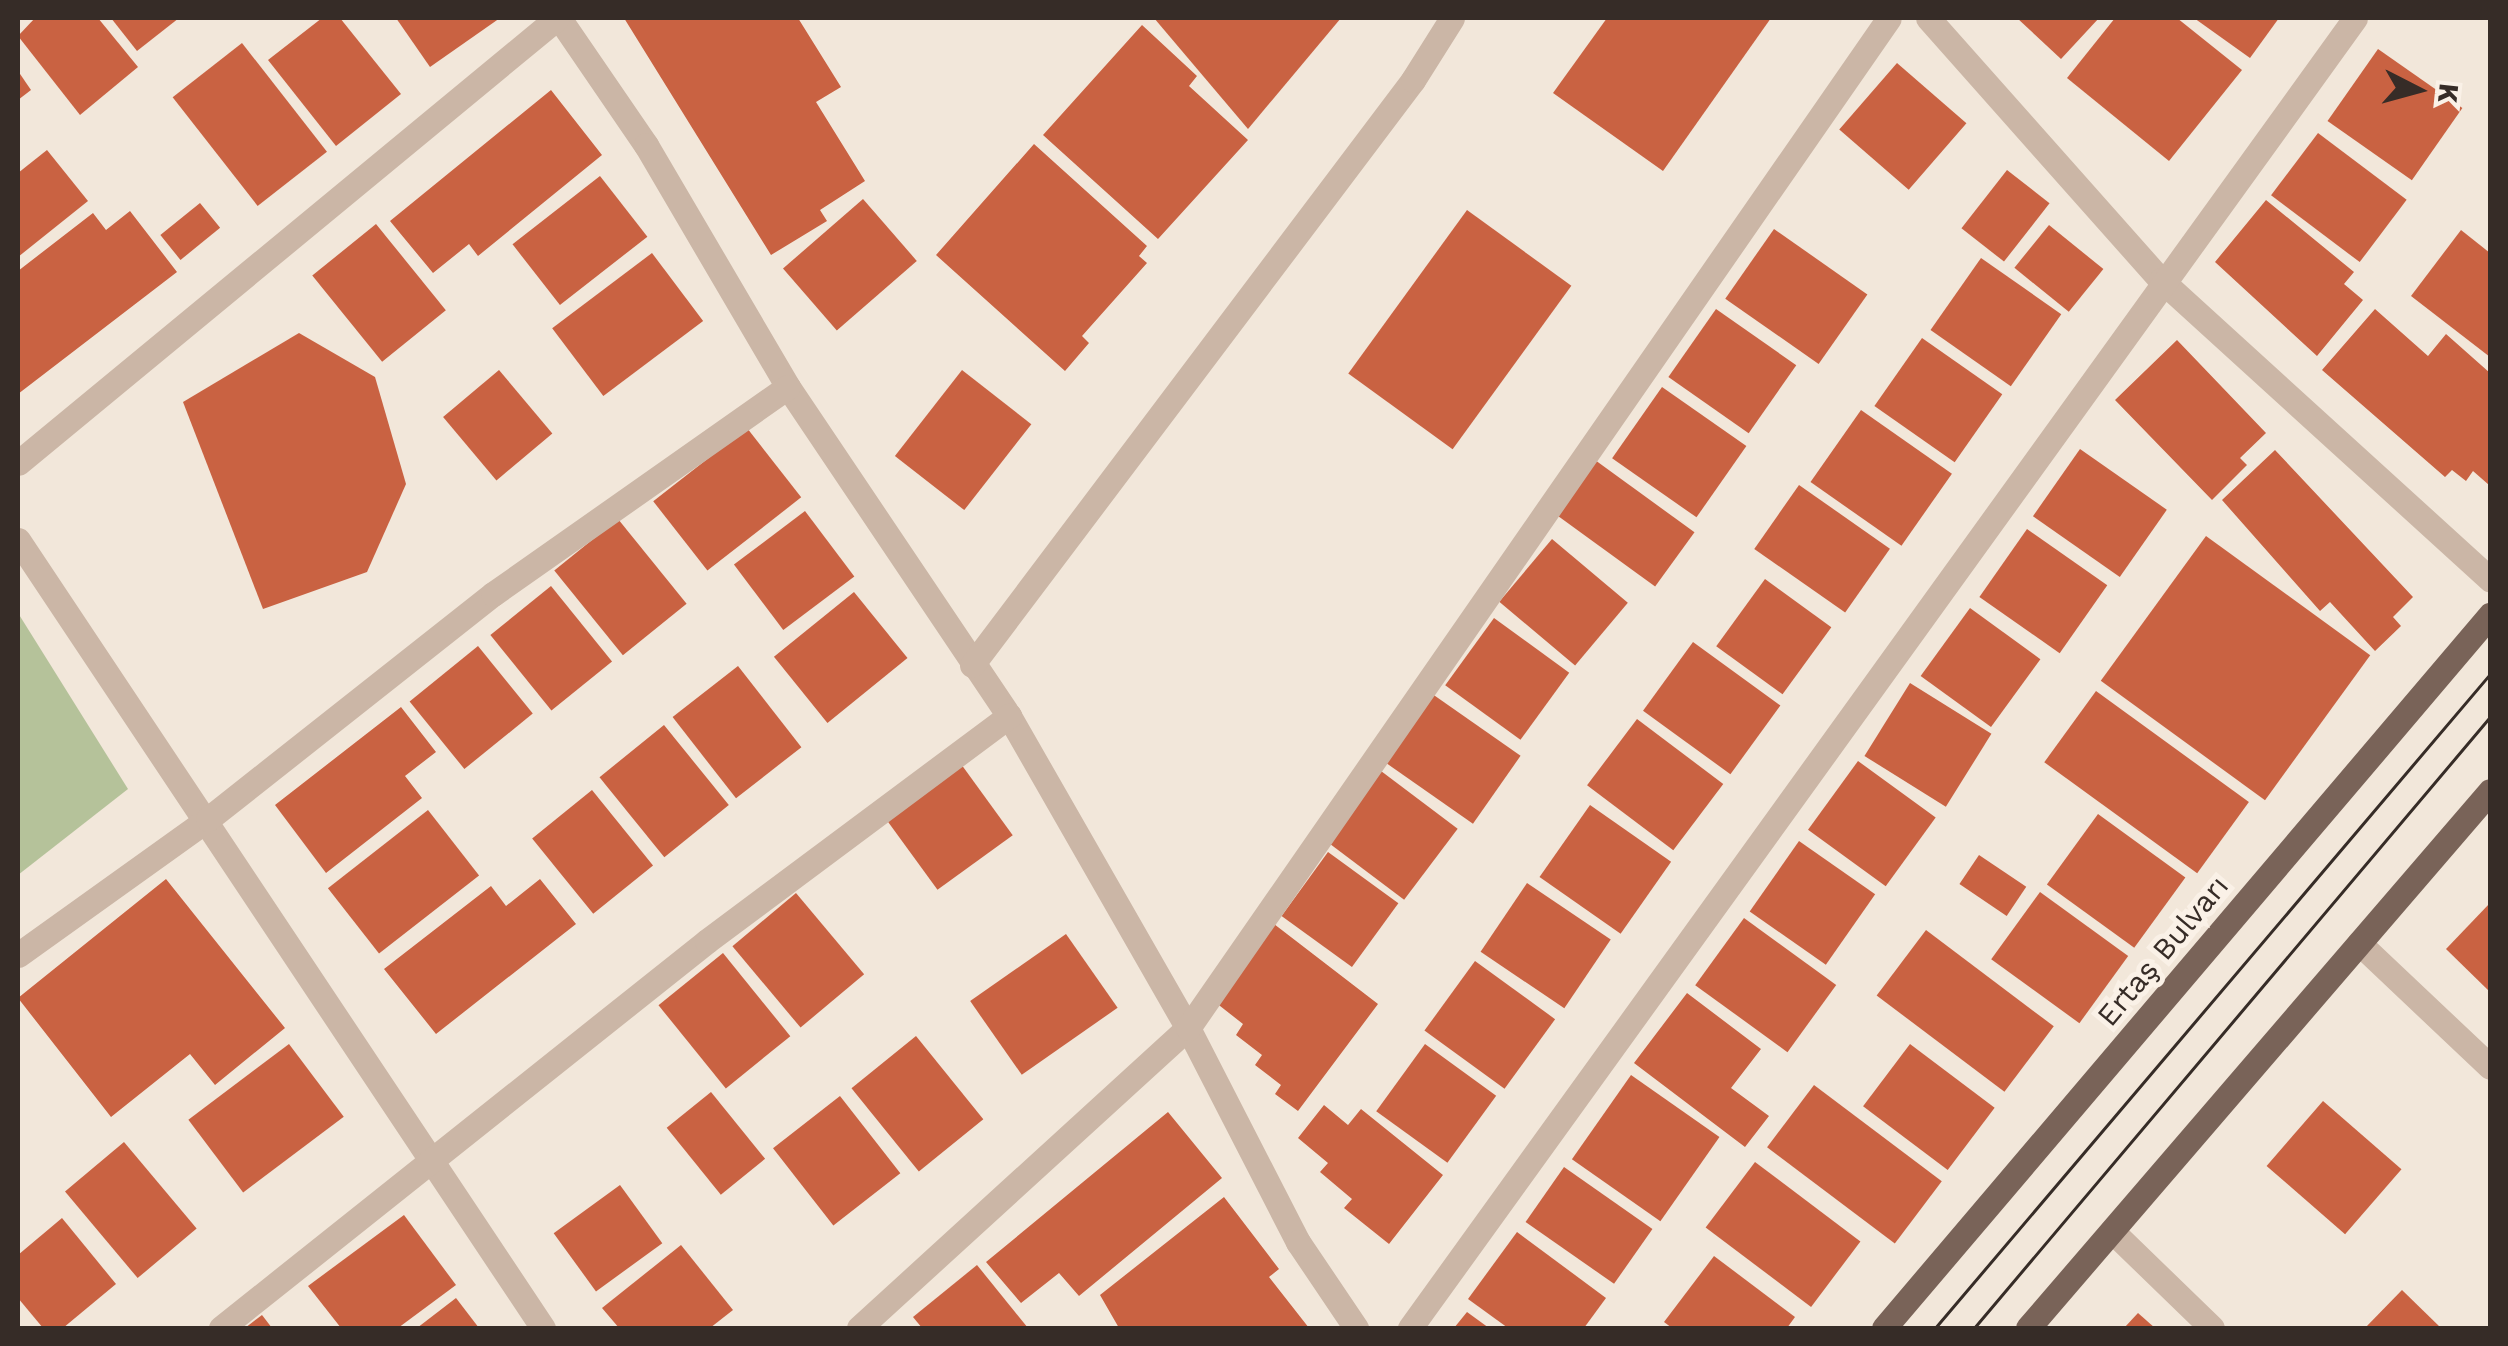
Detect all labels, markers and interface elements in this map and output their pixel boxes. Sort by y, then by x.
north arrow [2368,40,2468,140]
text: K [2431,82,2466,105]
street label: Ertaş Bulvarı [2090,869,2236,1033]

